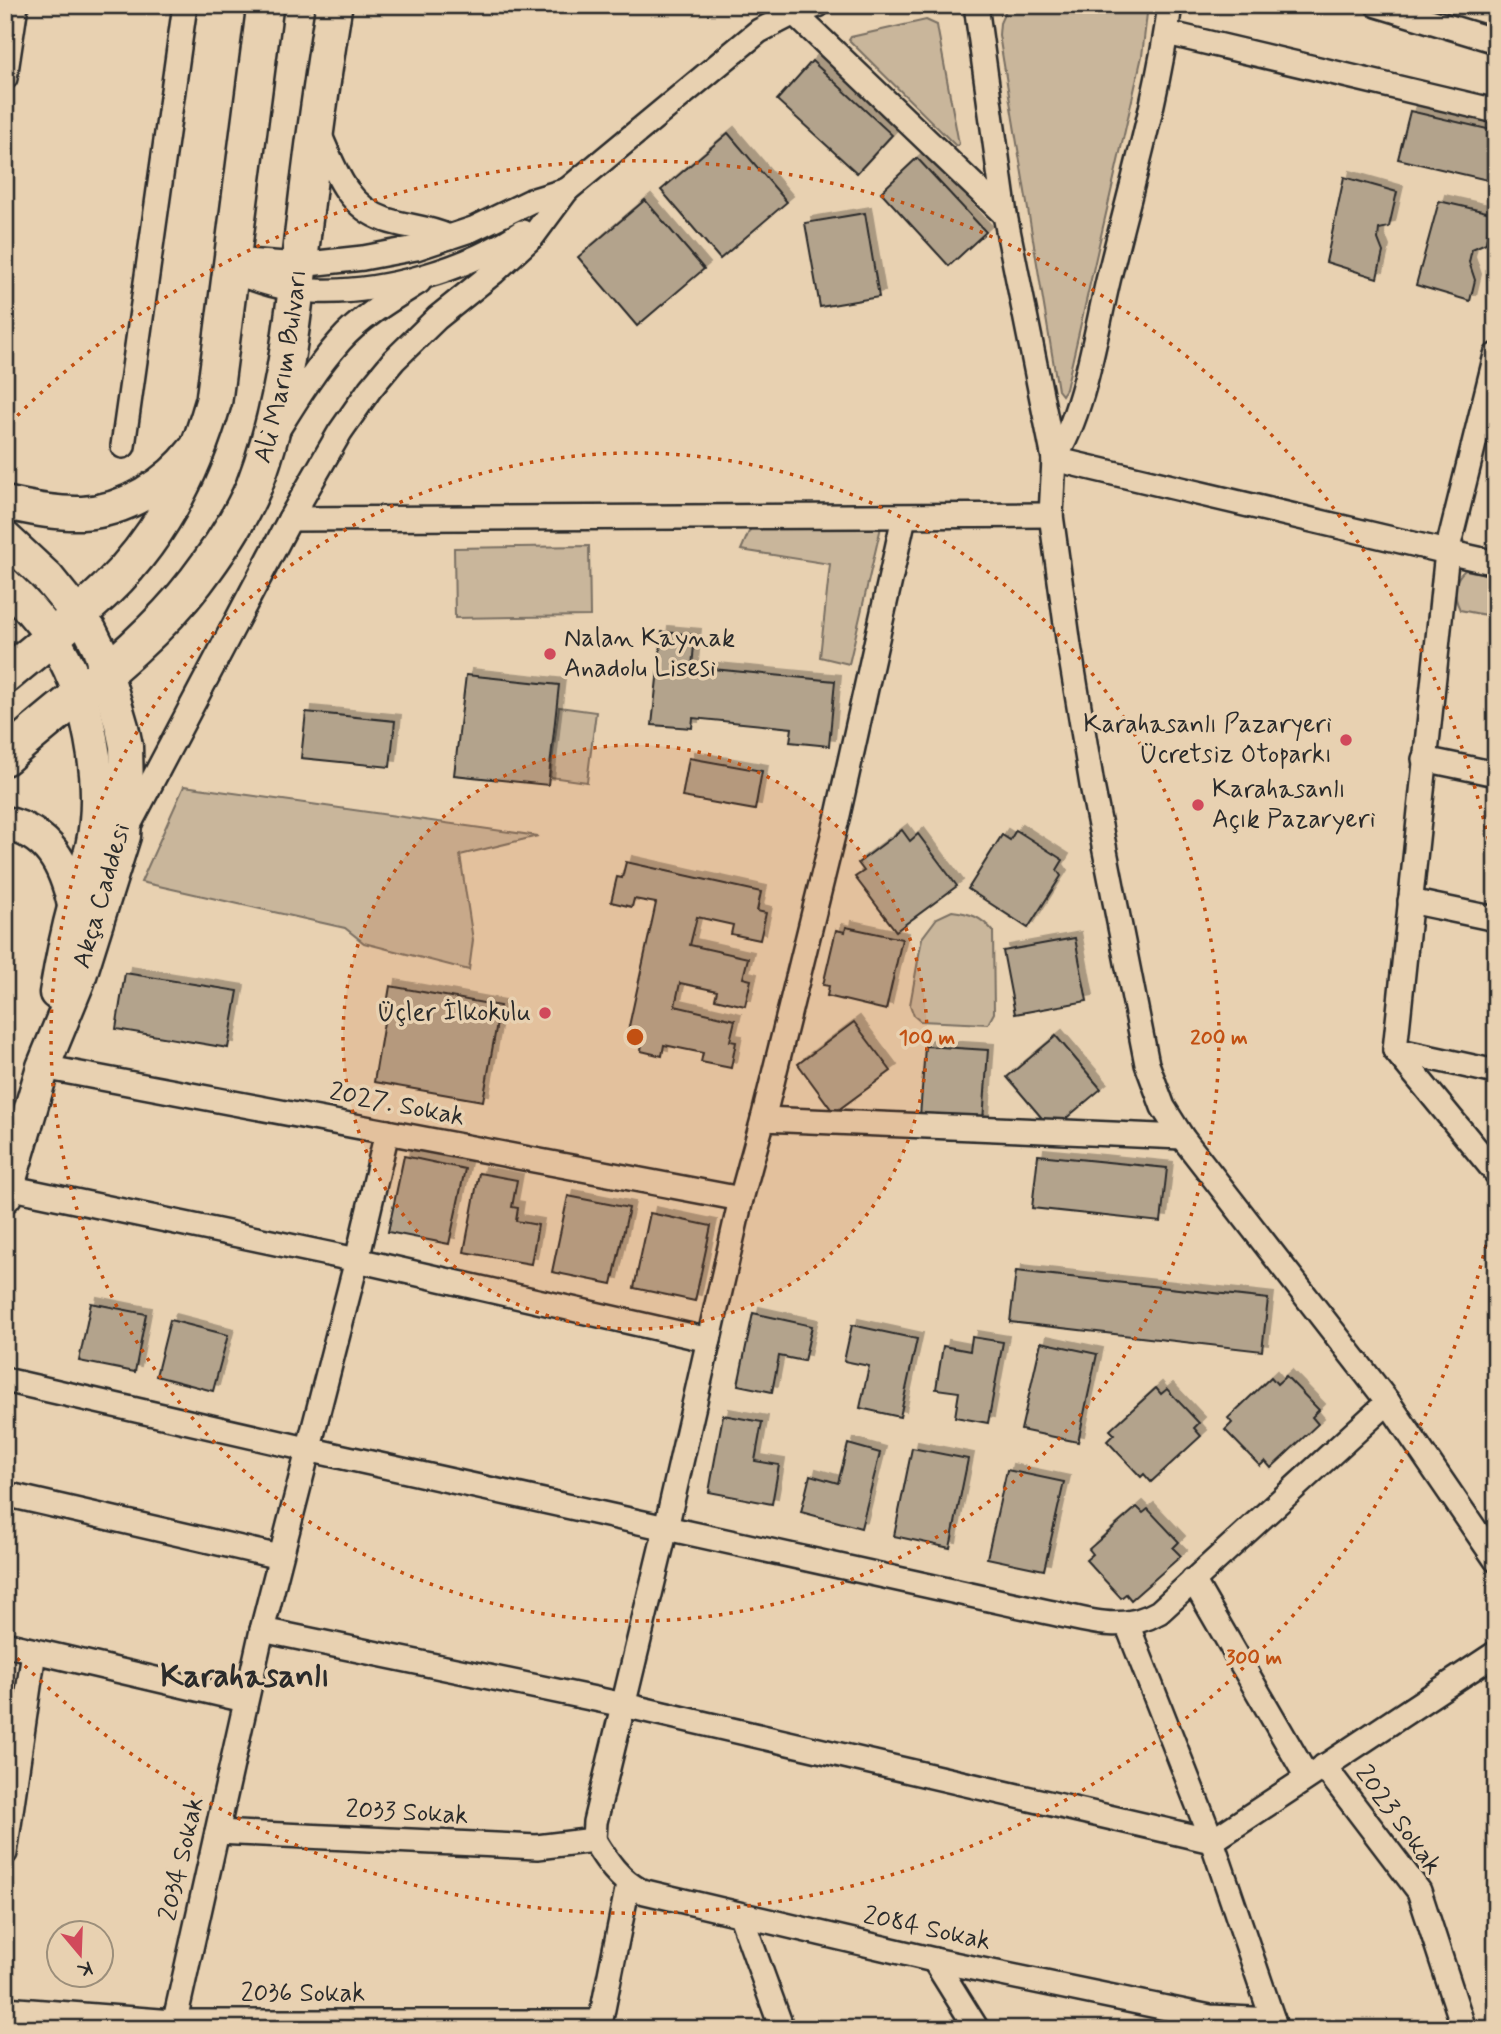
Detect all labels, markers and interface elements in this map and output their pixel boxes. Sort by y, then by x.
street label: Ali Marım Bulvarı [246,268,316,468]
place label: Nalan Kaynak Anadolu Lisesi [564,622,735,686]
marker: Nalan Kaynak Anadolu Lisesi [542,646,558,662]
place label: Karahasanlı Pazaryeri Ücretsiz Otoparkı [1083,708,1332,772]
marker: Karahasanlı Pazaryeri Ücretsiz Otoparkı [1338,732,1354,748]
place label: Karahasanlı Açık Pazaryeri [1212,773,1376,837]
marker: Karahasanlı Açık Pazaryeri [1190,797,1206,813]
street label: Akça Caddesi [65,820,139,972]
place label: Üçler İlkokulu [376,996,531,1030]
marker: Üçler İlkokulu [537,1005,553,1021]
text: 100 m [899,1024,955,1052]
text: 200 m [1190,1024,1248,1052]
centre of rings [623,1025,647,1049]
street label: 2027. Sokak [326,1075,468,1135]
text: 300 m [1226,1644,1283,1672]
district label: Karahasanlı [160,1655,330,1699]
street label: 2023 Sokak [1347,1758,1449,1882]
street label: 2033 Sokak [345,1793,469,1833]
street label: 2034 Sokak [151,1794,213,1924]
street label: 2084 Sokak [860,1899,994,1959]
north arrow [46,1918,116,1988]
text: K [74,1955,95,1983]
street label: 2036 Sokak [241,1977,365,2011]

